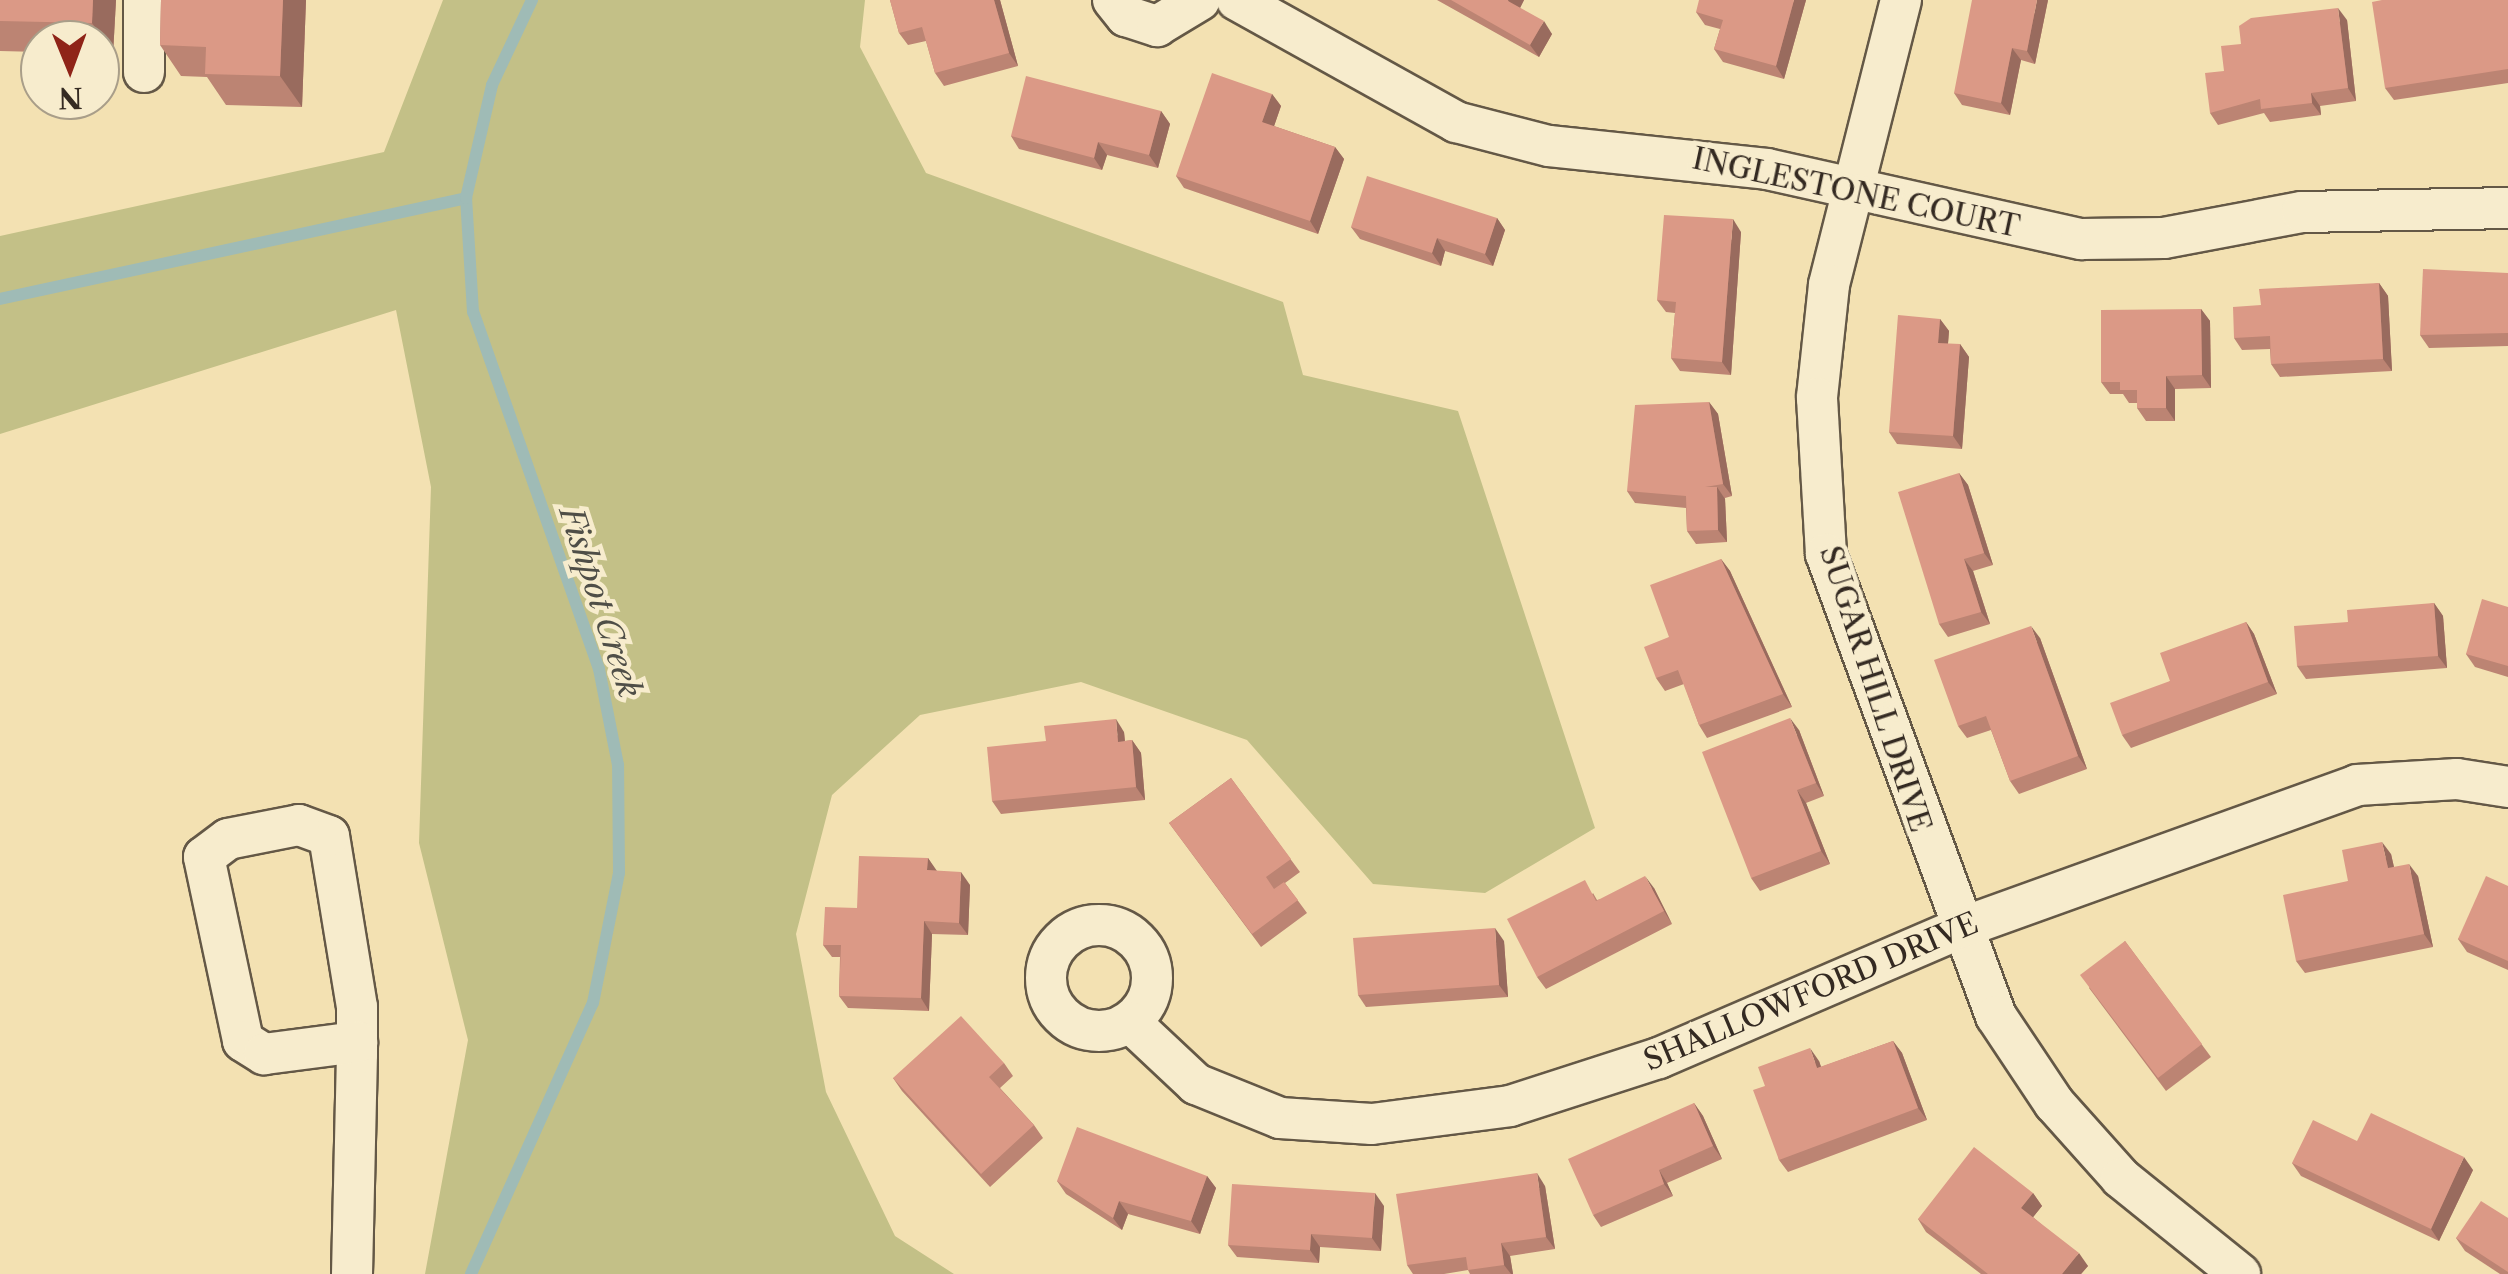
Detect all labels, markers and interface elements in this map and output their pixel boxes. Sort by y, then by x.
north arrow [20,20,120,120]
text: N [58,81,83,115]
street label: INGLESTONE COURT [1689,141,2023,245]
water label: Fishpot Creek [551,502,649,702]
street label: SUGAR HILL DRIVE [1811,540,1939,838]
street label: SHALLOWFORD DRIVE [1638,905,1984,1079]

